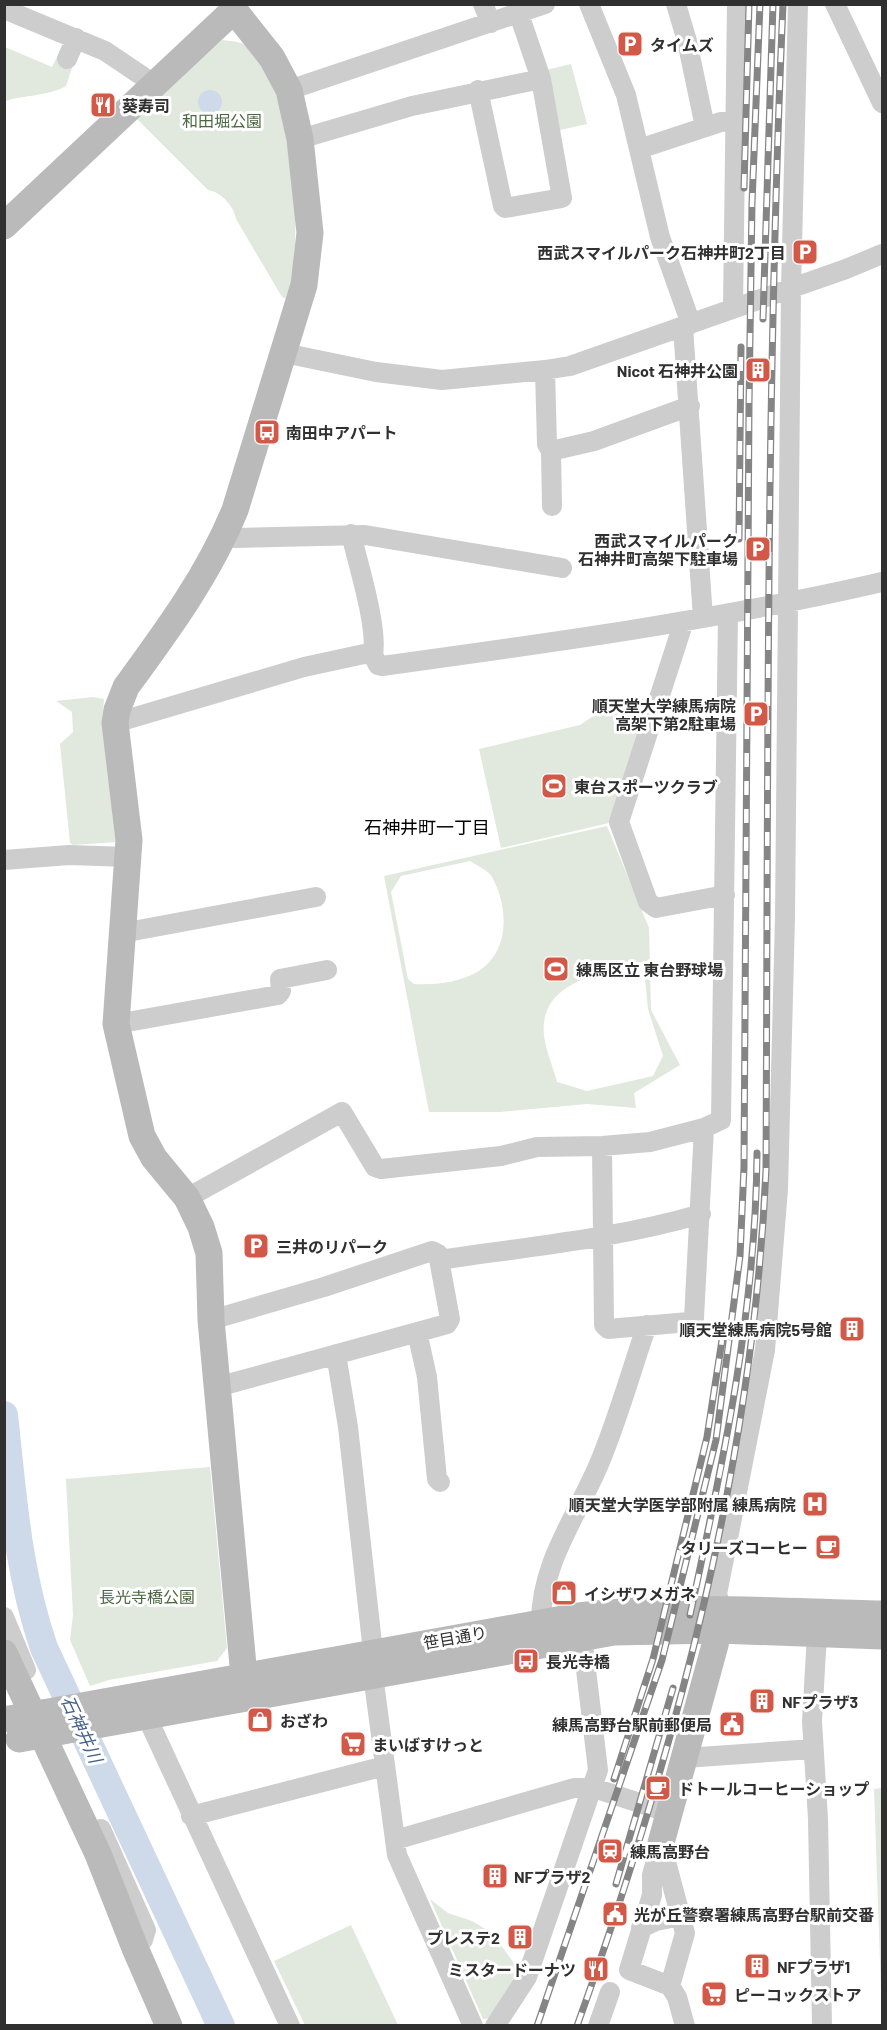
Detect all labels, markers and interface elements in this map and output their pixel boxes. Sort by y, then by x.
parking icon: タイムズ [615,29,645,59]
place label: タイムズ [650,35,714,54]
restaurant icon: 葵寿司 [88,90,118,120]
place label: 葵寿司 [122,96,170,115]
park label: 和田堀公園 [182,111,262,130]
parking icon: 西武スマイルパーク石神井町2丁目 [790,237,820,267]
place label: 西武スマイルパーク石神井町2丁目 [538,243,786,262]
building icon: Nicot 石神井公園 [743,355,773,385]
place label: Nicot 石神井公園 [617,361,738,380]
bus stop icon: 南田中アパート [252,417,282,447]
place label: 南田中アパート [286,423,398,442]
place label: 西武スマイルパーク 石神井町高架下駐車場 [578,531,738,568]
parking icon: 西武スマイルパーク 石神井町高架下駐車場 [743,534,773,564]
place label: 順天堂大学練馬病院 高架下第2駐車場 [592,696,736,733]
parking icon: 順天堂大学練馬病院 高架下第2駐車場 [741,699,771,729]
sports icon: 東台スポーツクラブ [539,771,569,801]
place label: 東台スポーツクラブ [574,777,718,796]
district label: 石神井町一丁目 [364,816,490,838]
sports icon: 練馬区立 東台野球場 [541,954,571,984]
place label: 練馬区立 東台野球場 [576,960,723,979]
parking icon: 三井のリパーク [241,1231,271,1261]
place label: 三井のリパーク [276,1237,388,1256]
building icon: 順天堂練馬病院5号館 [837,1314,867,1344]
place label: 順天堂練馬病院5号館 [679,1320,832,1339]
hospital icon: 順天堂大学医学部附属 練馬病院 [800,1489,830,1519]
place label: 順天堂大学医学部附属 練馬病院 [569,1495,796,1514]
cafe icon: タリーズコーヒー [813,1532,843,1562]
place label: タリーズコーヒー [681,1538,808,1557]
shop icon: イシザワメガネ [549,1578,579,1608]
place label: イシザワメガネ [584,1584,696,1603]
park label: 長光寺橋公園 [99,1587,195,1606]
street label: 笹目通り [422,1622,488,1652]
bus stop icon: 長光寺橋 [511,1646,541,1676]
place label: 長光寺橋 [546,1652,610,1671]
building icon: NFプラザ3 [747,1686,777,1716]
water label: 石神井川 [57,1692,108,1768]
place label: NFプラザ3 [782,1692,858,1711]
shop icon: おざわ [245,1705,275,1735]
public building icon: 練馬高野台駅前郵便局 [717,1709,747,1739]
place label: おざわ [280,1711,328,1730]
place label: 練馬高野台駅前郵便局 [552,1715,712,1734]
supermarket icon: まいばすけっと [338,1729,368,1759]
place label: まいばすけっと [372,1735,484,1754]
cafe icon: ドトールコーヒーショップ [643,1773,673,1803]
place label: ドトールコーヒーショップ [678,1779,869,1798]
station icon: 練馬高野台 [595,1836,625,1866]
place label: 練馬高野台 [630,1842,710,1861]
building icon: NFプラザ2 [480,1861,510,1891]
place label: NFプラザ2 [514,1867,591,1886]
public building icon: 光が丘警察署練馬高野台駅前交番 [600,1899,630,1929]
place label: 光が丘警察署練馬高野台駅前交番 [634,1905,874,1924]
building icon: プレステ2 [505,1922,535,1952]
place label: プレステ2 [427,1928,500,1947]
building icon: NFプラザ1 [742,1951,772,1981]
restaurant icon: ミスタードーナツ [581,1954,611,1984]
place label: NFプラザ1 [777,1957,850,1976]
place label: ミスタードーナツ [448,1960,576,1979]
supermarket icon: ピーコックストア [699,1979,729,2009]
place label: ピーコックストア [734,1985,862,2004]

